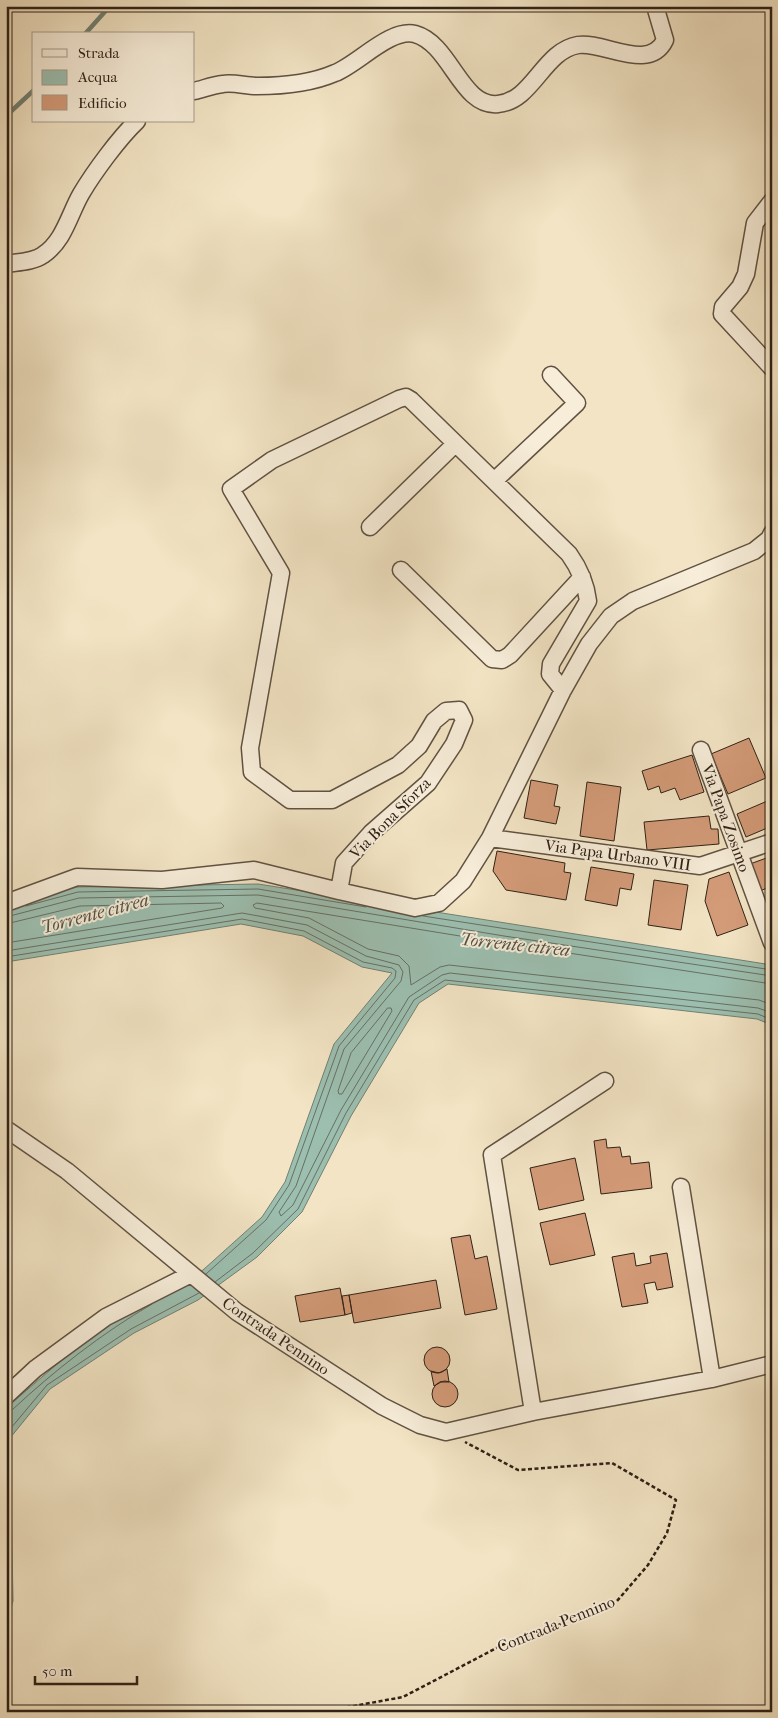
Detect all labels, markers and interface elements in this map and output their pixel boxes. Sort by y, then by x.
legend [32,32,195,122]
text: Strada [78,44,121,62]
text: Acqua [77,68,119,86]
text: Edificio [78,94,127,112]
street label: Via Papa Zosimo [697,761,754,874]
street label: Via Bona Sforza [345,773,435,863]
street label: Via Papa Urbano VIII [543,835,692,875]
water label: Torrente citrea [39,890,151,938]
water label: Torrente citrea [459,929,571,961]
street label: Contrada Pennino [219,1293,333,1379]
street label: Contrada Pennino [494,1592,618,1656]
scale bar [35,1653,138,1685]
text: 50 m [42,1662,73,1680]

